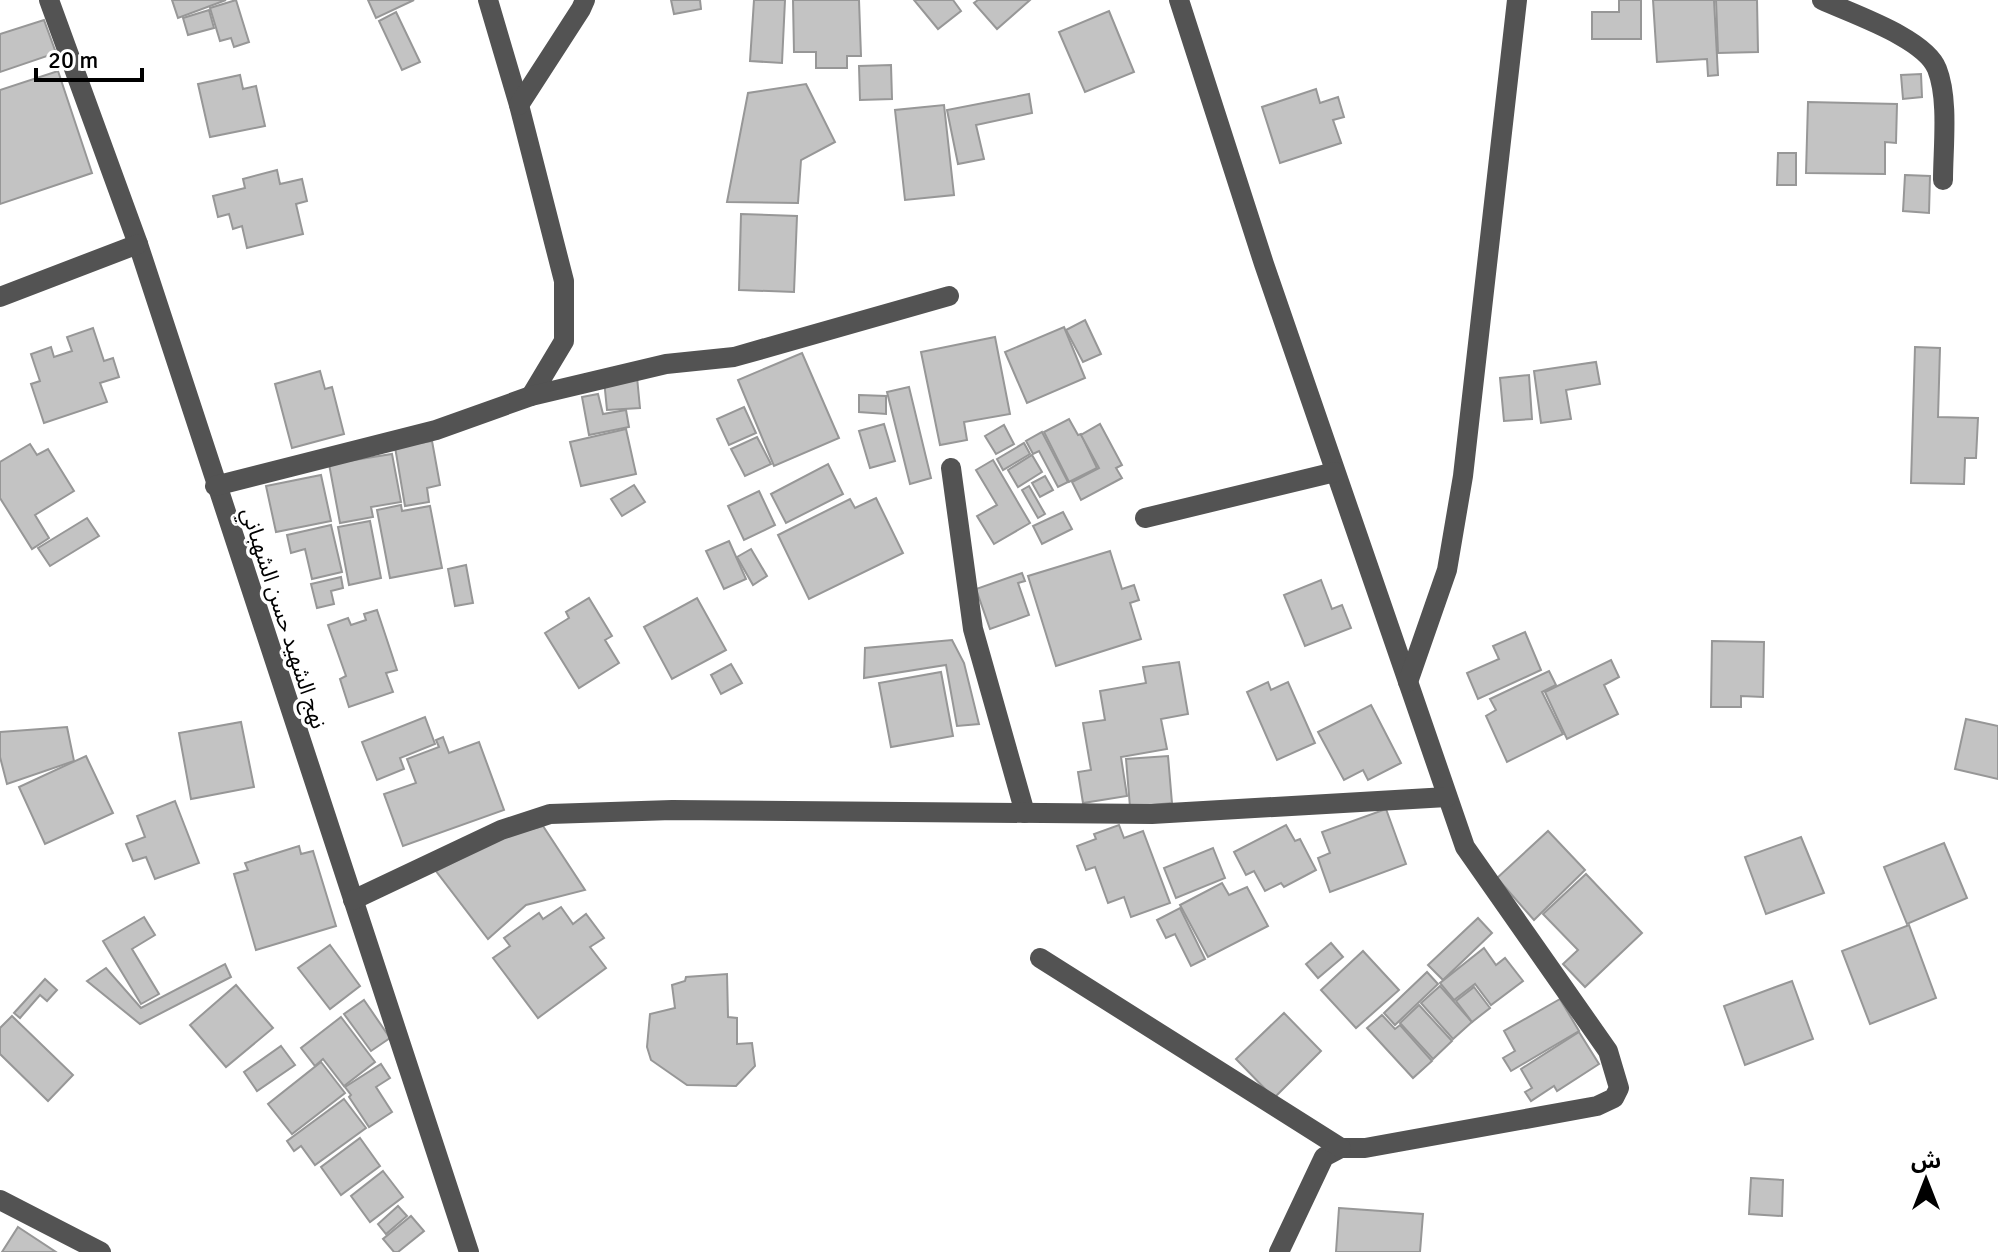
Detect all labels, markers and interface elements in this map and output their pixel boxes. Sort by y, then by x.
scale bar [36,32,142,82]
text: 20 m [48,45,98,75]
street label: نهج الشهيد حسن الشهباني [232,504,333,733]
north arrow [1886,1140,1966,1220]
text: ش [1911,1147,1941,1174]

